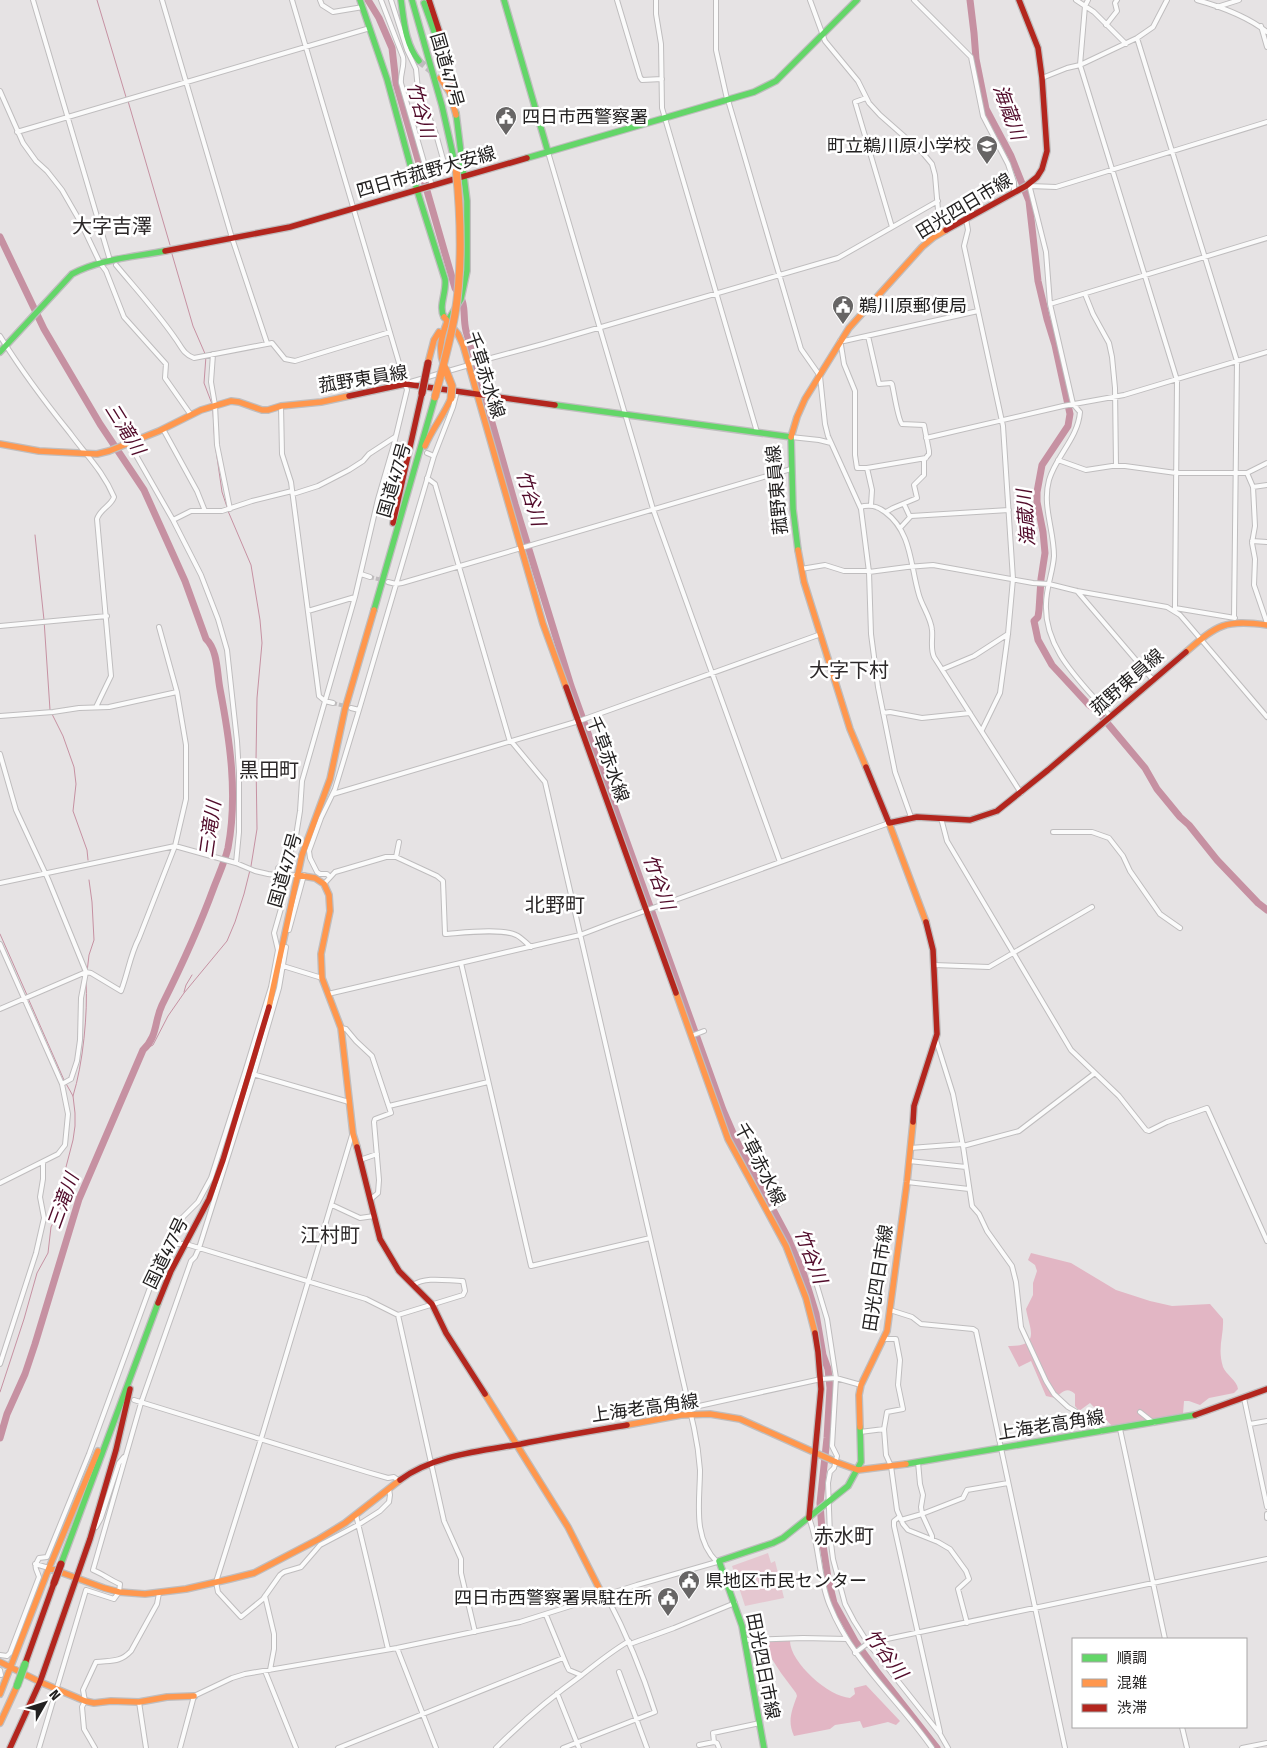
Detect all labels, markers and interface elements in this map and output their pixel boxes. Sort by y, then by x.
street label: 国道477号 [426,30,468,110]
water label: 竹谷川 [403,79,440,142]
water label: 海蔵川 [988,81,1030,145]
public building icon: 四日市西警察署 [494,105,518,136]
place label: 四日市西警察署 [522,106,648,128]
school or university icon: 町立鵜川原小学校 [975,134,999,165]
place label: 町立鵜川原小学校 [827,135,971,157]
street label: 四日市菰野大安線 [354,142,498,202]
street label: 田光四日市線 [912,169,1016,243]
district label: 大字吉澤 [72,214,152,238]
public building icon: 鵜川原郵便局 [831,294,855,325]
place label: 鵜川原郵便局 [859,295,967,317]
street label: 千草赤水線 [461,329,509,421]
street label: 菰野東員線 [317,361,409,397]
water label: 三滝川 [100,399,151,461]
street label: 国道477号 [373,440,415,520]
street label: 菰野東員線 [762,444,792,536]
water label: 竹谷川 [512,467,551,531]
water label: 海蔵川 [1012,487,1039,547]
street label: 菰野東員線 [1086,644,1168,720]
district label: 大字下村 [809,658,889,682]
street label: 千草赤水線 [582,713,634,805]
district label: 黒田町 [239,758,299,782]
water label: 三滝川 [195,797,226,859]
street label: 国道477号 [264,830,306,910]
water label: 竹谷川 [638,851,680,915]
district label: 北野町 [525,893,585,917]
street label: 千草赤水線 [730,1119,790,1209]
water label: 三滝川 [42,1168,84,1232]
street label: 国道477号 [139,1214,193,1292]
district label: 江村町 [300,1223,360,1247]
street label: 田光四日市線 [859,1223,897,1333]
water label: 竹谷川 [790,1225,833,1289]
street label: 上海老高角線 [590,1390,700,1426]
street label: 上海老高角線 [996,1406,1106,1444]
district label: 赤水町 [814,1524,874,1548]
public building icon: 県地区市民センター [677,1569,701,1600]
place label: 県地区市民センター [705,1570,867,1592]
public building icon: 四日市西警察署県駐在所 [656,1586,680,1617]
place label: 四日市西警察署県駐在所 [454,1587,652,1609]
street label: 田光四日市線 [742,1611,784,1721]
water label: 竹谷川 [860,1624,914,1685]
legend [1072,1638,1247,1728]
text: 順調 [1117,1649,1147,1667]
text: 混雑 [1117,1674,1147,1692]
north arrow [20,1678,70,1728]
text: N [45,1687,64,1704]
text: 渋滞 [1117,1699,1147,1717]

